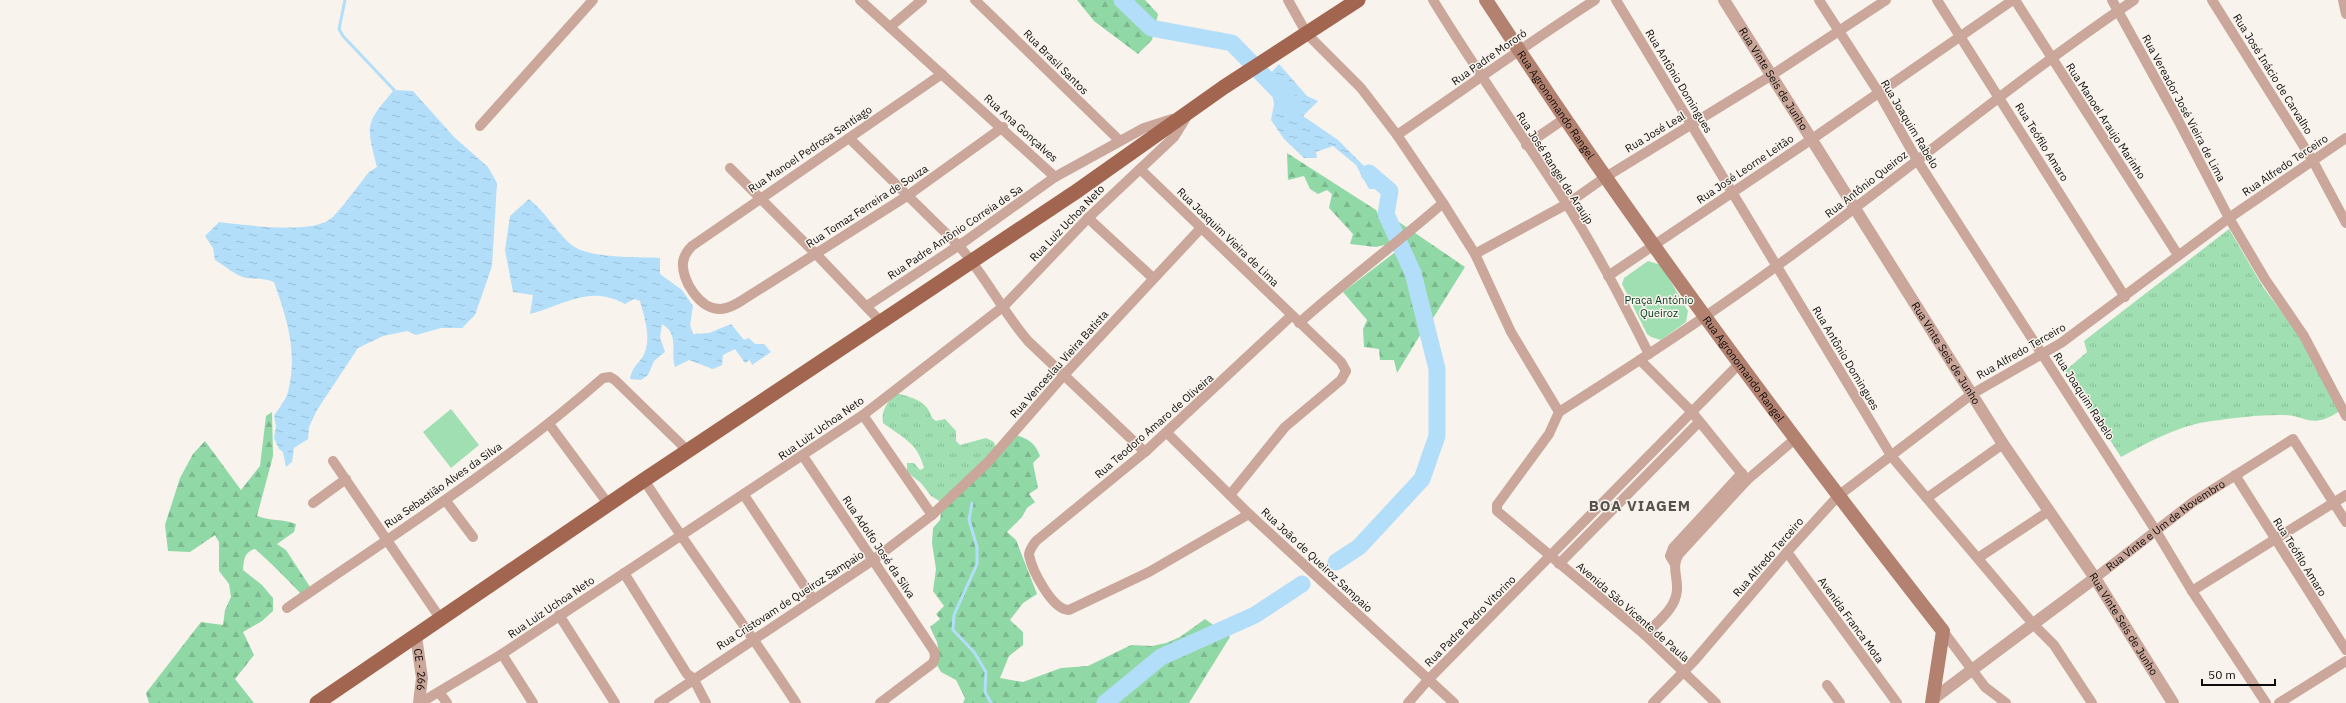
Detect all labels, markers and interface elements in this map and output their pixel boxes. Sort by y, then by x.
street label: Rua José Inácio de Carvalho [2230,11,2316,137]
street label: Rua Vinte Seis de Junho [1736,25,1811,133]
street label: Rua Padre Mororó [1449,26,1529,88]
street label: Rua Brasil Santos [1021,27,1091,97]
street label: Rua Antônio Domingues [1643,27,1715,135]
street label: Rua Vereador José Vieira de Lima [2139,32,2229,184]
street label: Rua Agronomando Rangel [1514,48,1598,162]
street label: Rua Manoel Araujo Marinho [2063,60,2149,182]
street label: Rua Joaquim Rabelo [1878,77,1942,171]
street label: Rua Ana Gonçalves [981,91,1061,165]
street label: Rua Teófilo Amaro [2012,100,2072,184]
street label: Rua Manoel Pedrosa Santiago [745,102,875,196]
street label: Rua José Rangel de Araujp [1513,109,1597,227]
street label: Rua José Leal [1622,109,1688,155]
street label: Rua José Leorne Leitão [1694,131,1796,207]
street label: Rua Alfredo Terceiro [2239,131,2331,199]
street label: Rua Antônio Queiroz [1822,147,1910,221]
street label: Rua Tomaz Ferreira de Souza [803,161,931,251]
street label: Rua Padre Antônio Correia de Sa [885,181,1025,282]
street label: Rua Luiz Uchoa Neto [1027,182,1107,264]
street label: Rua Joaquim Vieira de Lima [1174,185,1282,290]
park label: Praça António Queiroz [1625,293,1693,320]
street label: Rua Vinte Seis de Junho [1908,299,1983,407]
street label: Rua Antônio Domingues [1810,304,1882,412]
street label: Rua Venceslau Vieira Batista [1007,307,1111,421]
street label: Rua Agronomando Rangel [1700,313,1787,425]
street label: Rua Alfredo Terceiro [1974,320,2068,382]
street label: Rua Joaquim Rabelo [2051,350,2117,442]
street label: Rua Teodoro Amaro de Oliveira [1092,371,1216,481]
street label: Rua Luiz Uchoa Neto [775,393,867,463]
street label: Rua Sebastião Alves da Silva [382,439,505,531]
street label: Rua Vinte e Um de Novembro [2103,477,2227,574]
street label: Rua Adolfo José da Silva [840,493,919,601]
district label: BOA VIAGEM [1589,496,1691,515]
street label: Rua João de Queiroz Sampaio [1259,505,1375,615]
street label: Rua Alfredo Terceiro [1730,514,1806,600]
street label: Rua Teófilo Amaro [2270,515,2330,599]
street label: Rua Cristovam de Queiroz Sampaio [714,547,866,653]
street label: Avenida São Vicente de Paula [1574,559,1693,665]
street label: Rua Vinte Seis de Junho [2086,570,2161,678]
street label: Rua Padre Pedro Vitorino [1421,572,1519,670]
street label: Rua Luiz Uchoa Neto [505,573,597,641]
street label: Avenida Franca Mota [1815,574,1887,666]
street label: CE - 266 [411,648,429,692]
scale bar [2202,661,2275,687]
text: 50 m [2208,667,2236,682]

